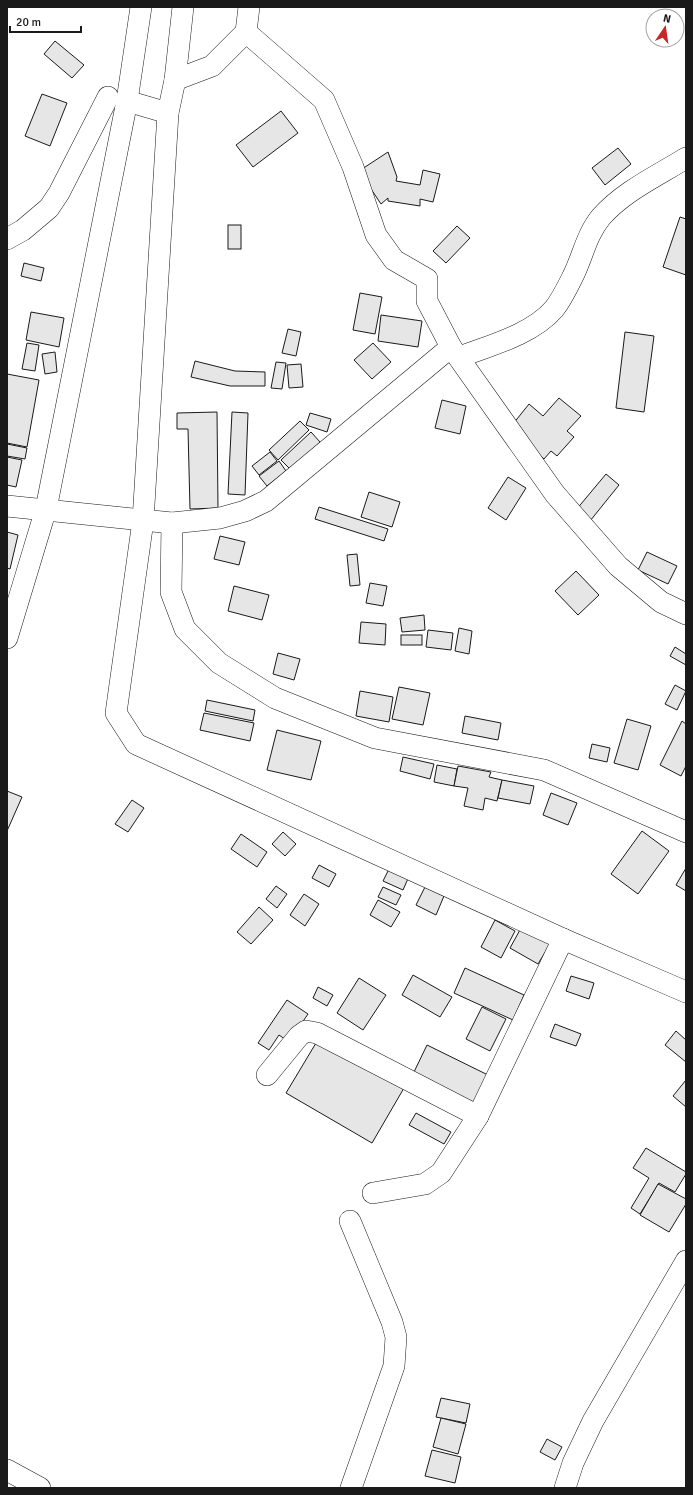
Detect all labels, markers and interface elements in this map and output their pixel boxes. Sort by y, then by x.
scale bar [10,8,81,34]
north arrow [645,8,685,48]
text: N [662,12,672,26]
text: 20 m [16,15,41,30]

